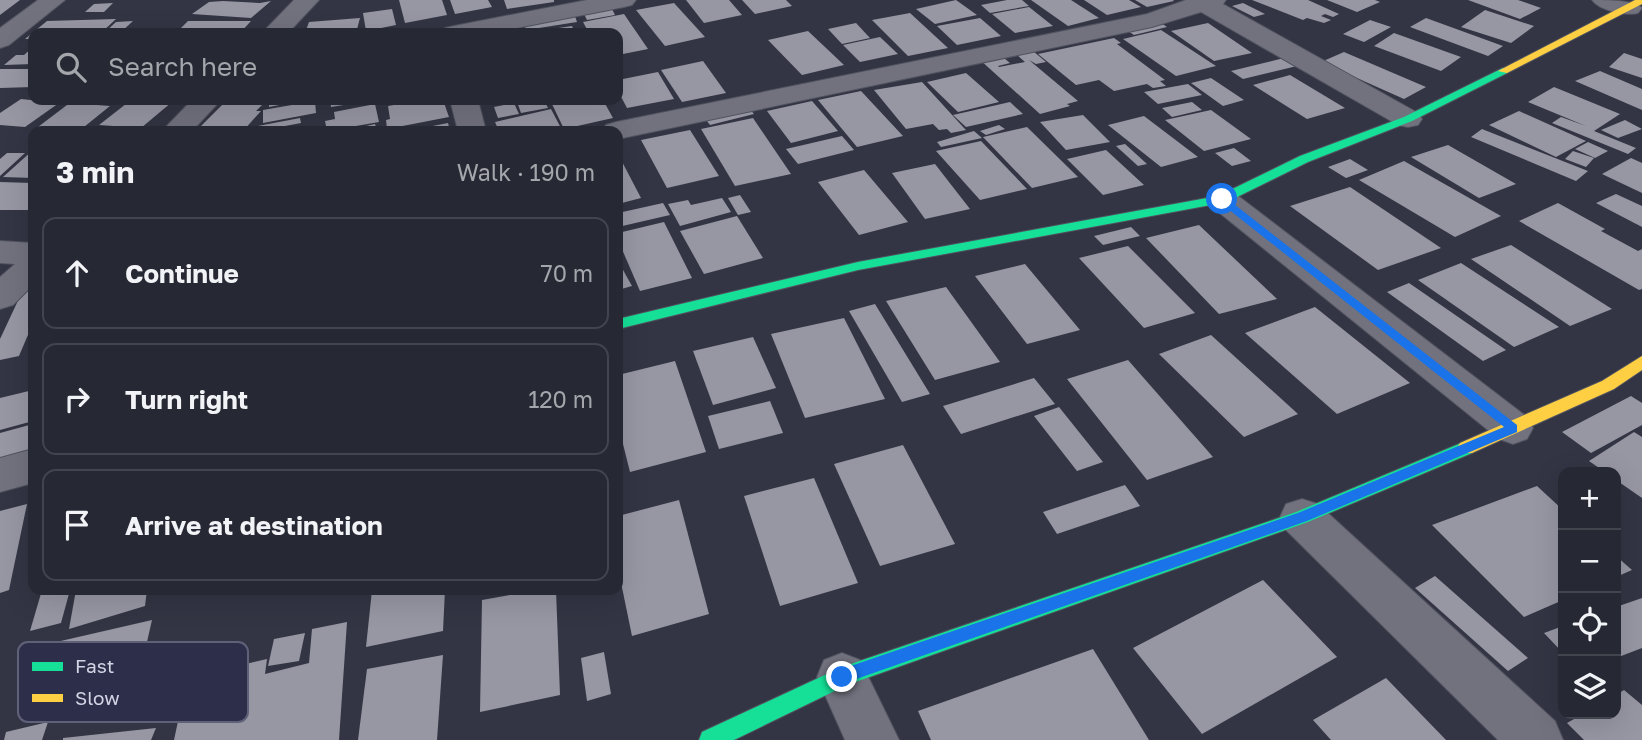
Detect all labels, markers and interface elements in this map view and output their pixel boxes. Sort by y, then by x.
search box [28,28,623,105]
icon: search [52,48,90,86]
text: Search here [108,51,257,82]
text: 3 min [56,154,134,190]
text: Walk · 190 m [457,158,595,186]
route start [1206,183,1237,214]
icon: ahead [58,254,96,292]
text: Continue [125,258,239,289]
text: 70 m [540,259,593,287]
icon: right [58,380,96,418]
text: Turn right [125,384,248,415]
text: 120 m [528,385,593,413]
map controls [1558,467,1621,719]
button: + [1558,467,1621,530]
icon: arrive [58,506,96,544]
text: Arrive at destination [125,510,383,541]
button: − [1558,530,1621,593]
button: locate [1558,593,1621,656]
legend [18,642,248,722]
text: Fast [75,654,114,677]
button: layers [1558,656,1621,719]
route end [826,661,857,692]
text: Slow [75,686,120,709]

